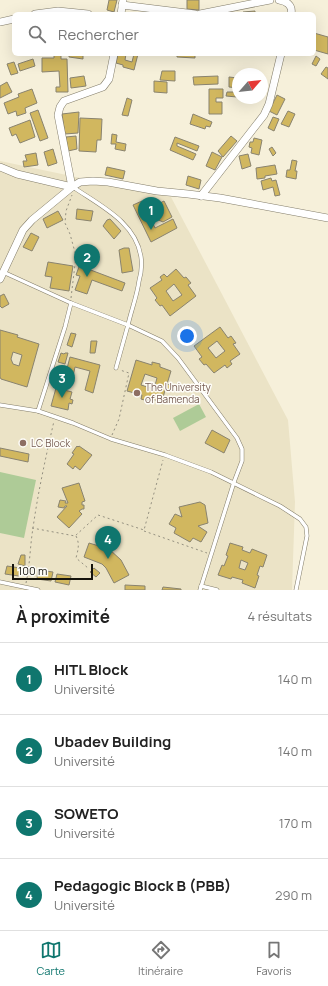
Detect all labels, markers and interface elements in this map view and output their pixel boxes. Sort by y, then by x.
search box [12,12,316,56]
icon: search [26,23,48,45]
text: Rechercher [58,24,139,45]
north arrow [232,68,268,104]
pin: 1 [138,197,164,230]
pin: 2 [74,244,100,277]
your location [177,326,197,346]
pin: 3 [49,365,75,398]
place label: The University of Bamenda [145,380,212,406]
marker: The University of Bamenda [132,388,142,398]
place label: LC Block [31,436,71,450]
marker: LC Block [18,438,28,448]
pin: 4 [95,526,121,559]
scale bar [12,562,93,581]
text: 100 m [18,563,47,578]
text: À proximité [16,605,110,628]
text: 4 résultats [247,607,312,625]
text: HITL Block [54,659,128,680]
text: 1 [26,670,32,688]
text: 140 m [278,670,312,688]
text: Université [54,680,115,698]
text: Ubadev Building [54,731,171,752]
text: 2 [25,742,33,760]
text: 140 m [278,742,312,760]
text: Université [54,752,115,770]
text: SOWETO [54,803,118,824]
text: 3 [25,814,33,832]
text: 170 m [279,814,312,832]
text: Université [54,824,115,842]
text: Pedagogic Block B (PBB) [54,875,231,896]
text: 4 [25,886,33,904]
text: 290 m [275,886,312,904]
text: Université [54,896,115,914]
tab: Carte [36,939,65,978]
tab: Itinéraire [138,939,183,978]
tab: Favoris [256,939,292,978]

